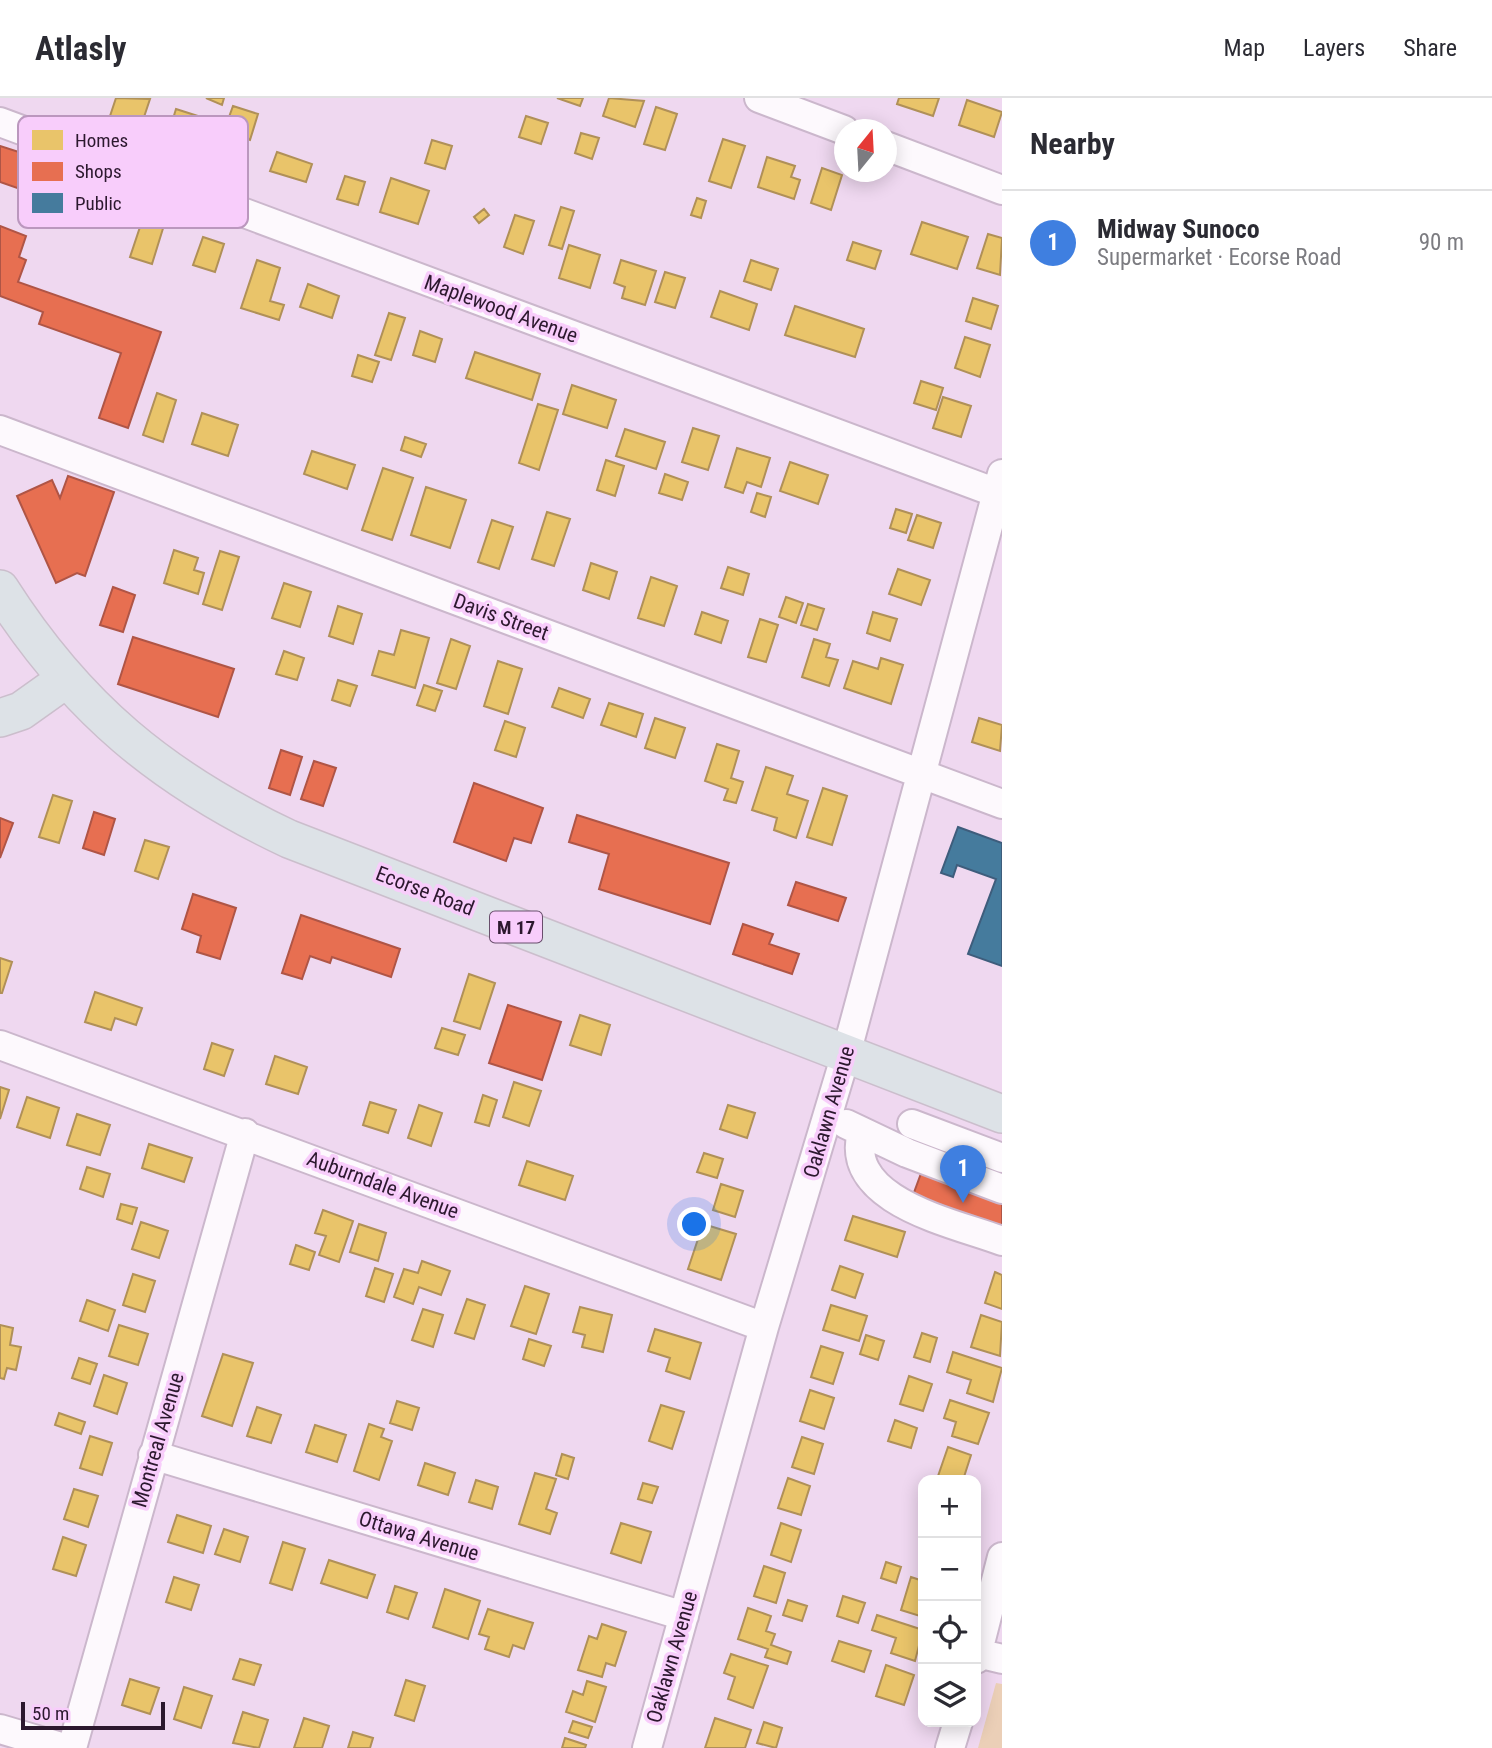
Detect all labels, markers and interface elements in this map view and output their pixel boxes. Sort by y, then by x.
text: Atlasly [35,29,126,68]
text: Map [1224,34,1265,62]
text: Layers [1303,34,1365,62]
text: Share [1403,34,1457,62]
legend [18,116,248,228]
north arrow [834,119,897,182]
text: Nearby [1030,126,1115,161]
text: Homes [75,129,128,152]
text: Shops [75,160,122,183]
text: Public [75,192,122,215]
text: Midway Sunoco [1097,214,1260,244]
text: 1 [1047,229,1059,256]
text: 90 m [1419,229,1464,256]
text: Supermarket · Ecorse Road [1097,244,1342,271]
street label: Maplewood Avenue [421,270,581,348]
street label: Davis Street [450,589,552,645]
street label: Ecorse Road [372,861,478,921]
road number: M 17 [490,912,542,942]
street label: Oaklawn Avenue [799,1043,859,1181]
pin: 1 [940,1145,986,1203]
street label: Auburndale Avenue [304,1146,462,1224]
your location [677,1207,711,1241]
street label: Montreal Avenue [127,1370,189,1510]
map controls [918,1475,981,1727]
button: + [918,1475,981,1538]
street label: Ottawa Avenue [356,1506,482,1566]
button: − [918,1538,981,1601]
street label: Oaklawn Avenue [642,1588,702,1726]
button: locate [918,1601,981,1664]
button: layers [918,1664,981,1727]
scale bar [21,1699,164,1731]
text: 50 m [32,1702,69,1725]

